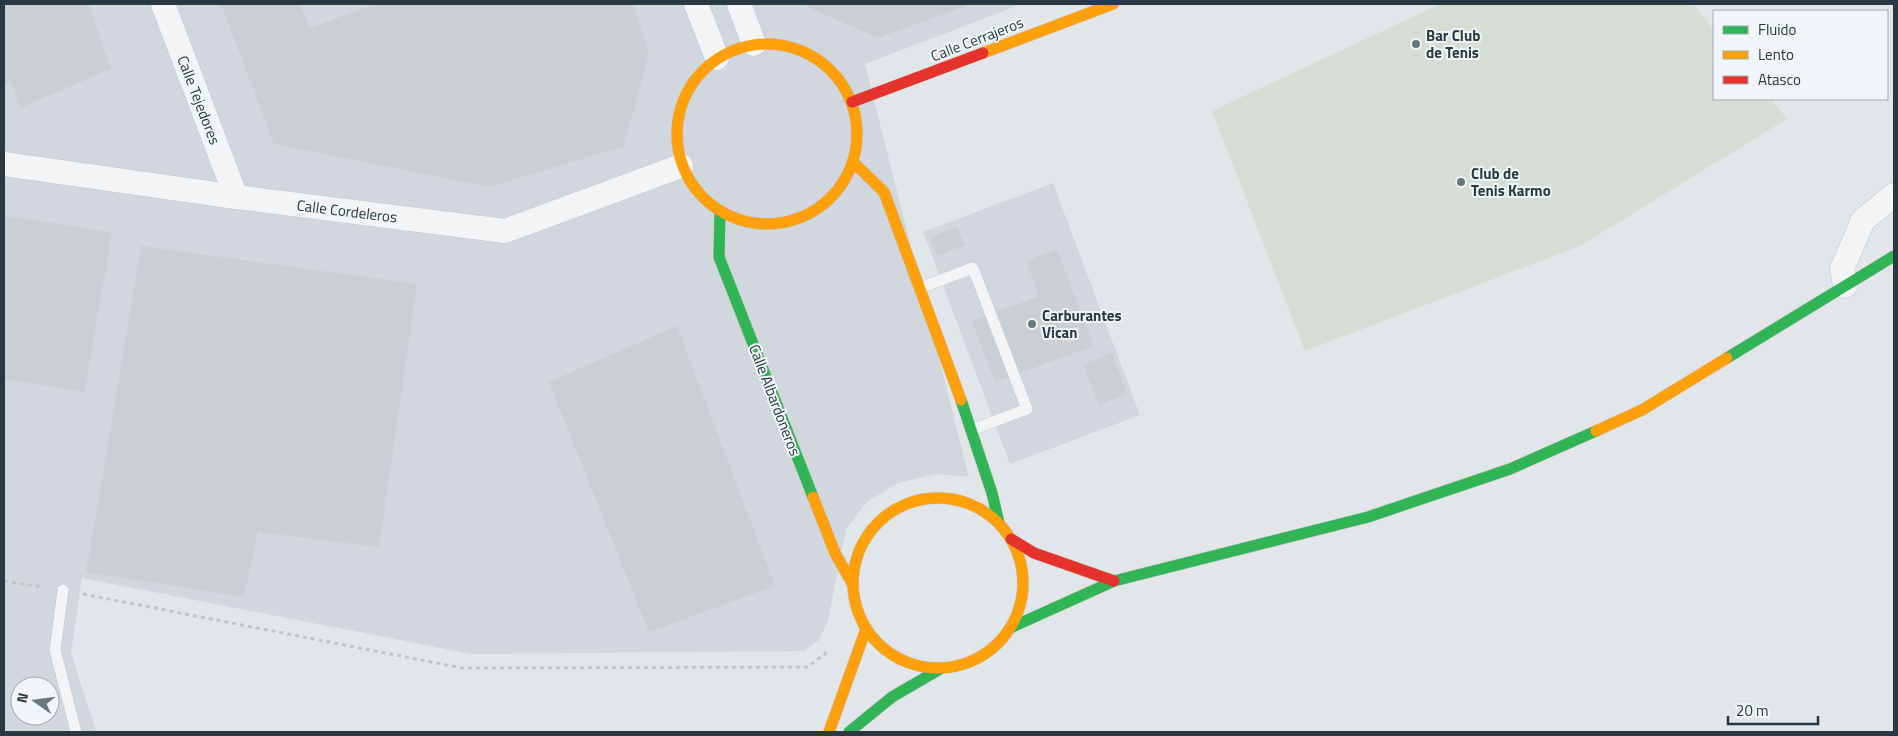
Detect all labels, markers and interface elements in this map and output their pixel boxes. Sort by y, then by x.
legend [1713,10,1888,100]
street label: Calle Cerrajeros [927,11,1027,67]
text: Fluido [1758,18,1797,41]
place label: Bar Club de Tenis [1426,24,1480,64]
marker: Bar Club de Tenis [1410,38,1422,50]
text: Lento [1758,43,1794,66]
street label: Calle Tejedores [171,52,227,148]
text: Atasco [1758,68,1801,91]
place label: Club de Tenis Karmo [1471,162,1551,202]
marker: Club de Tenis Karmo [1455,176,1467,188]
street label: Calle Cordeleros [296,193,398,229]
place label: Carburantes Vican [1042,304,1122,344]
marker: Carburantes Vican [1026,318,1038,330]
street label: Calle Albardoneros [743,341,807,459]
north arrow [10,676,60,726]
text: N [11,690,33,705]
scale bar [1728,694,1818,726]
text: 20 m [1736,699,1769,722]

